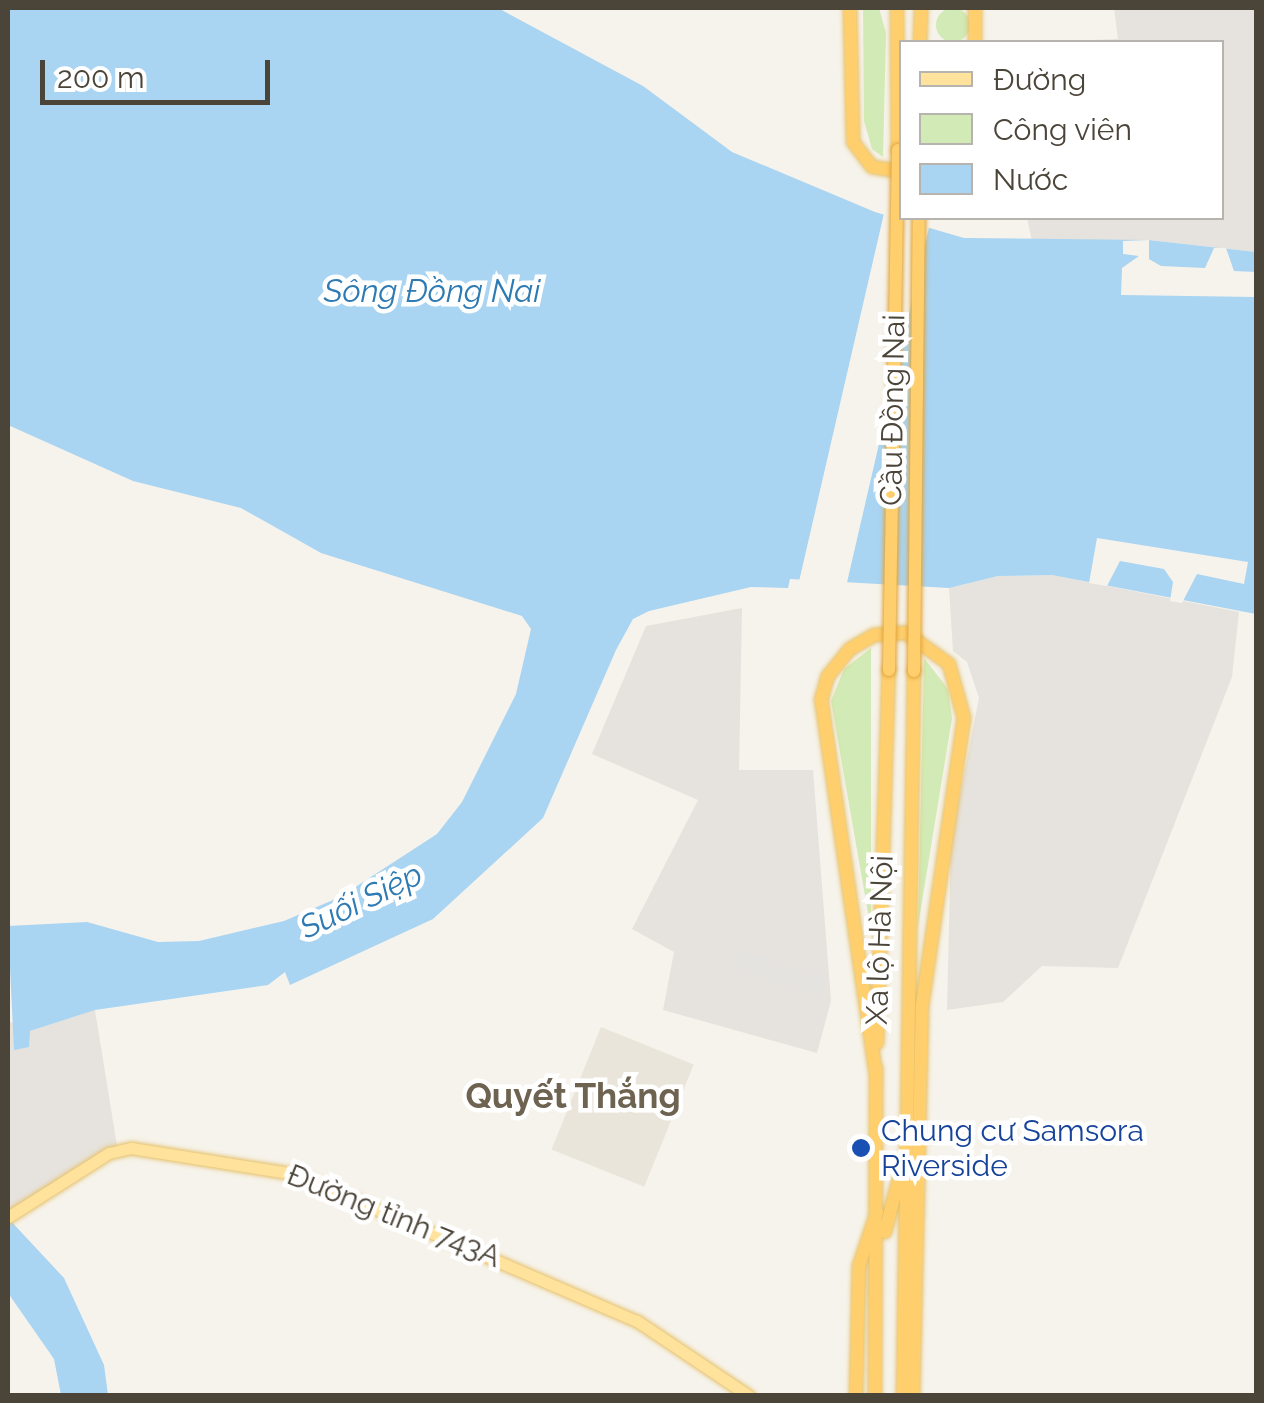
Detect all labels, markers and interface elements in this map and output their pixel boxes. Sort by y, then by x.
scale bar [45,40,275,102]
legend [899,40,1224,220]
text: 200 m [57,60,145,95]
text: Đường [993,62,1086,97]
text: Công viên [993,112,1132,147]
text: Nước [993,162,1068,197]
water label: Sông Đồng Nai [324,272,540,310]
street label: Cầu Đồng Nai [873,314,913,506]
street label: Xa lộ Hà Nội [859,854,901,1026]
water label: Suối Siệp [293,855,429,947]
district label: Quyết Thắng [465,1075,681,1117]
place label: Chung cư Samsora Riverside [881,1113,1144,1184]
marker: Chung cư Samsora Riverside [850,1137,872,1159]
street label: Đường tỉnh 743A [282,1157,506,1275]

